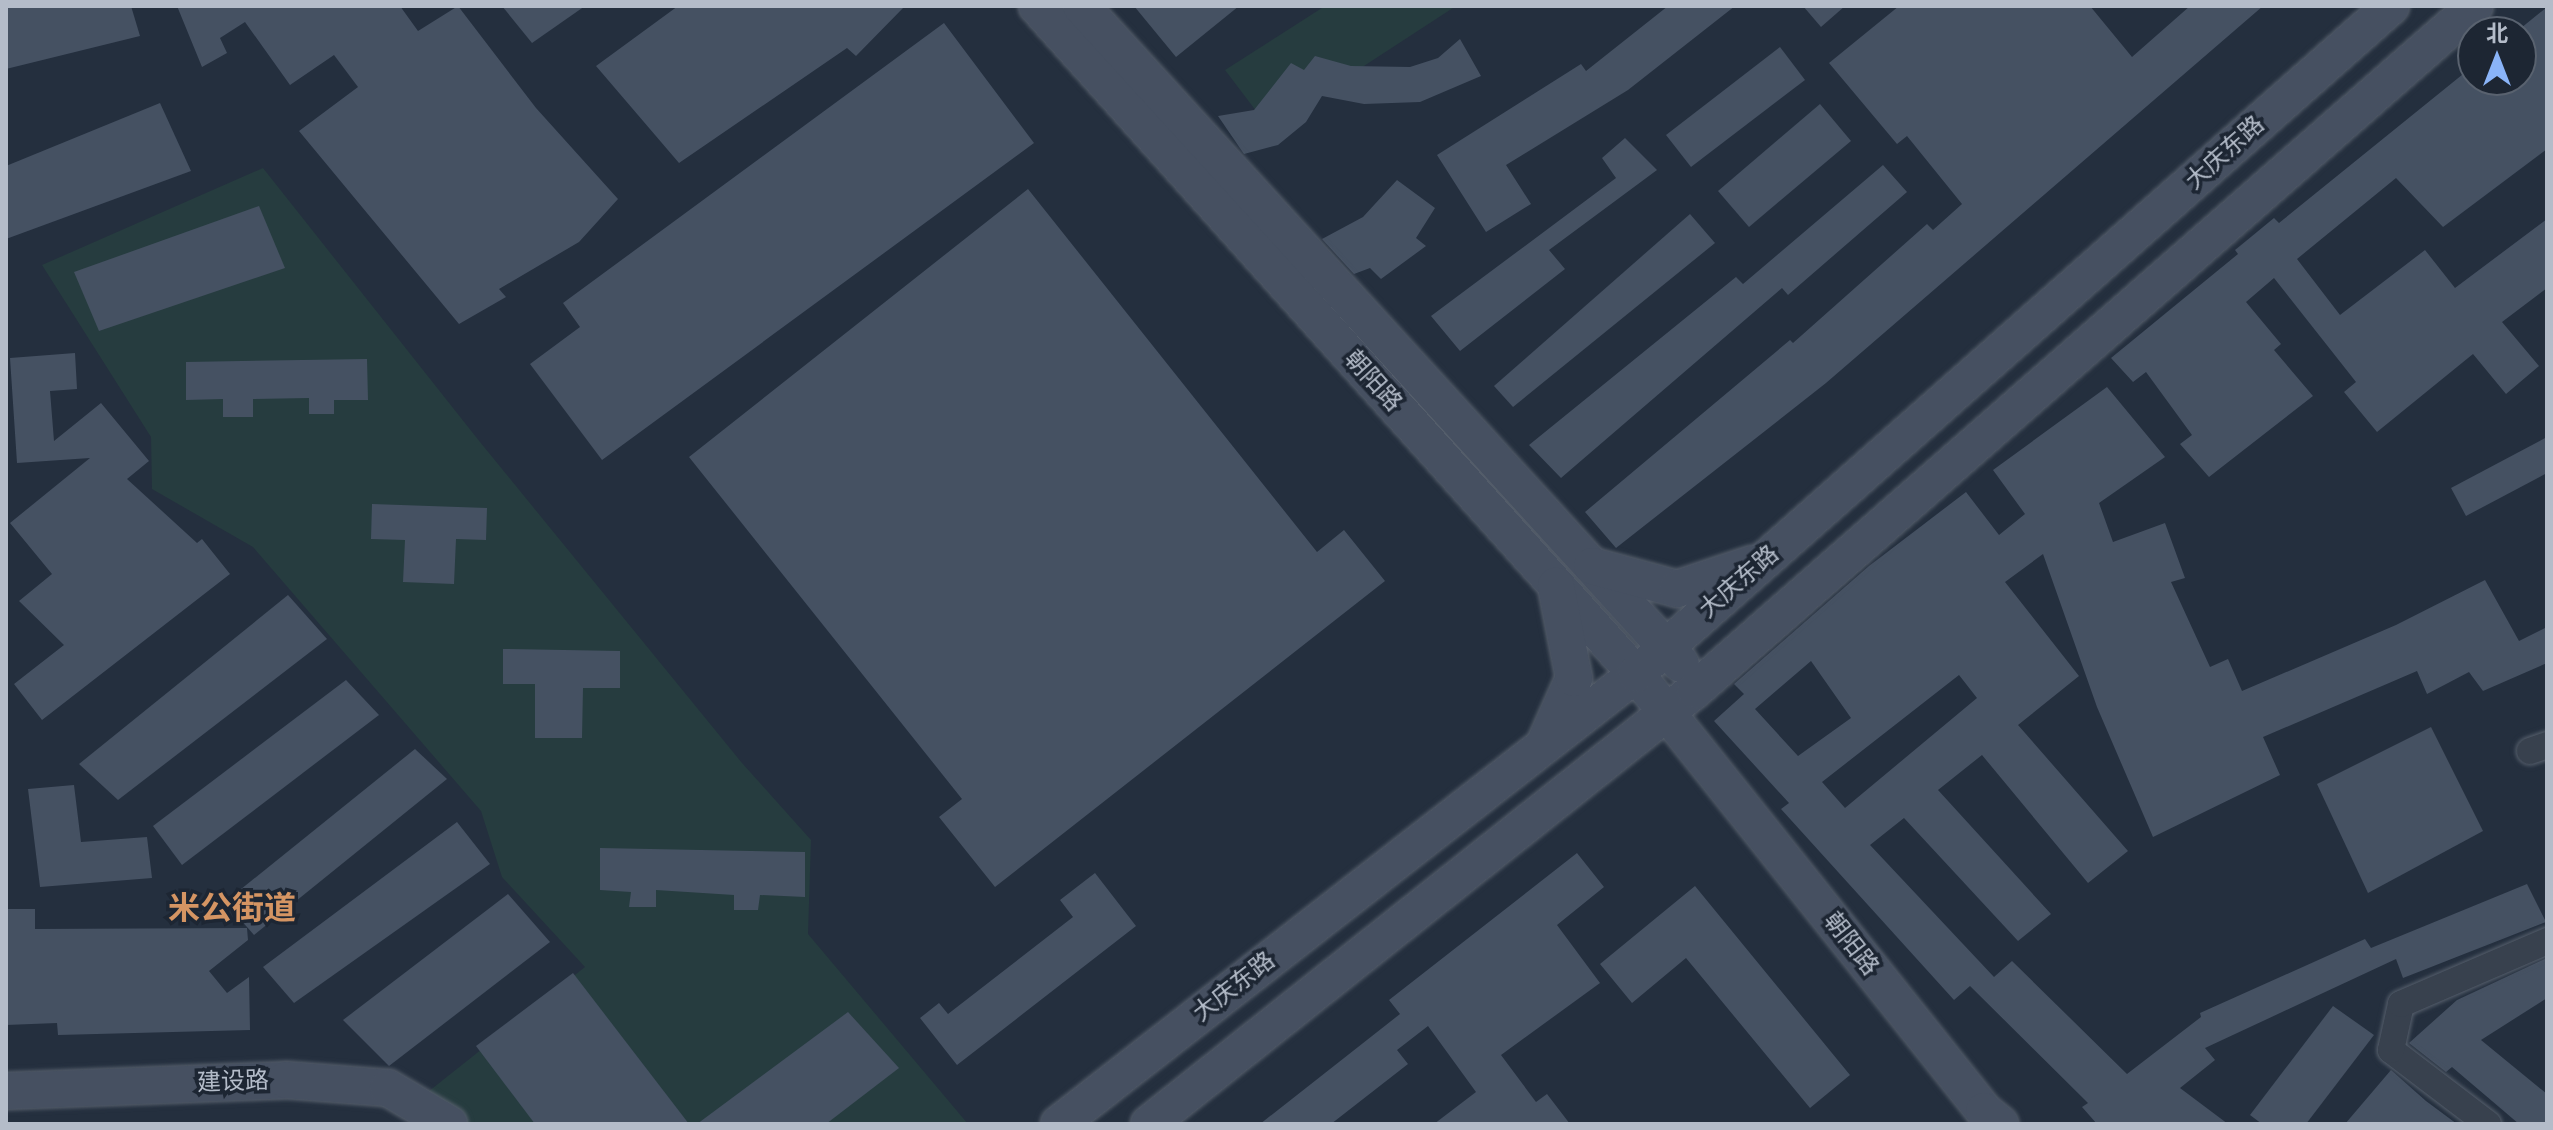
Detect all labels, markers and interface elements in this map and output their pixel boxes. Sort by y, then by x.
north arrow [2457,16,2537,96]
text: 北 [2486,21,2508,47]
street label: 大庆东路 [2180,110,2270,196]
street label: 朝阳路 [1338,345,1408,417]
street label: 大庆东路 [1693,540,1785,624]
district label: 米公街道 [168,890,296,928]
street label: 朝阳路 [1817,907,1885,981]
street label: 大庆东路 [1187,946,1281,1028]
street label: 建设路 [197,1066,269,1098]

